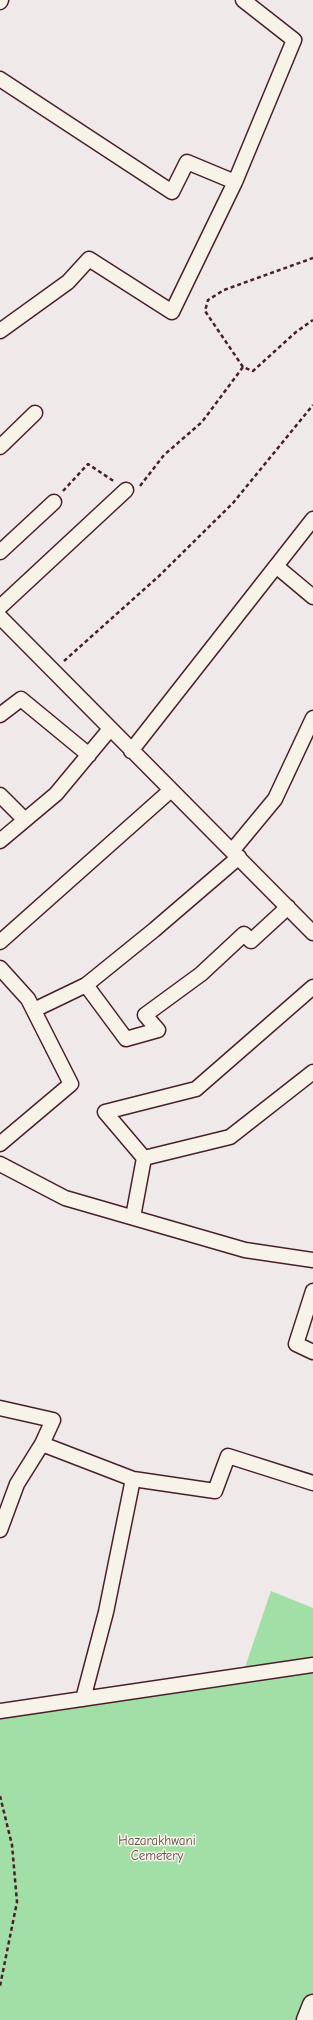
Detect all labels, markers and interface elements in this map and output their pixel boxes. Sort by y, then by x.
park label: Hazarakhwani Cemetery [118,1833,196,1864]

